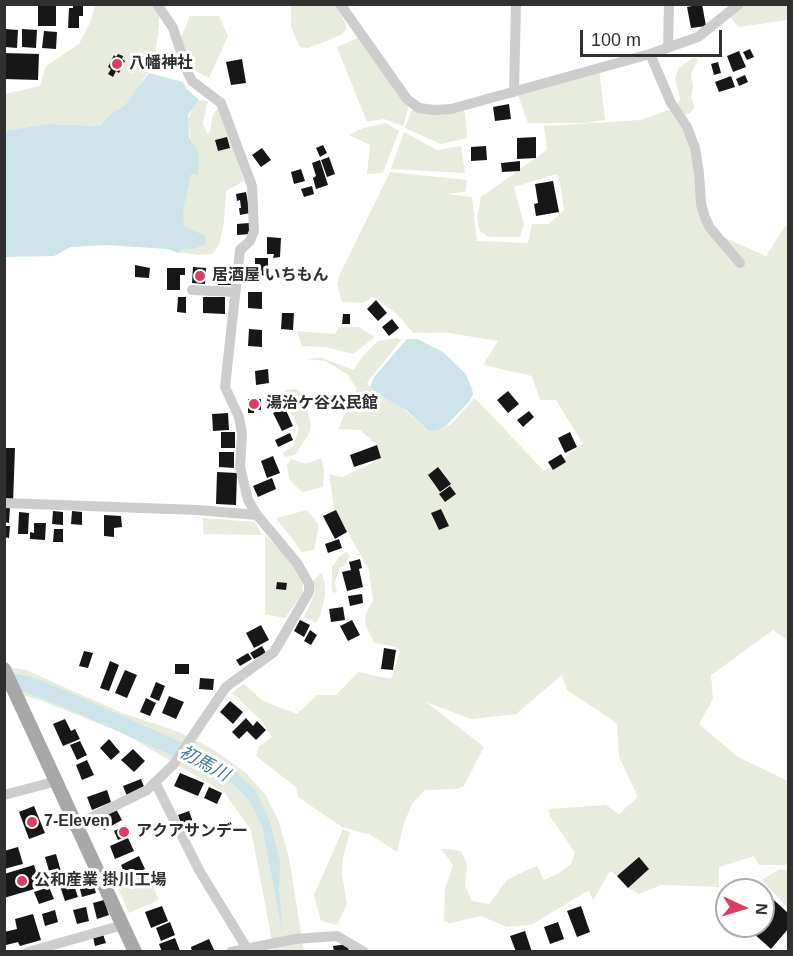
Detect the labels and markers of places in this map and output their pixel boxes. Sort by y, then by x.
place label: 八幡神社 [129,54,193,74]
marker: 八幡神社 [110,57,124,71]
place label: 居酒屋 いちもん [212,266,328,286]
marker: 居酒屋 いちもん [193,269,207,283]
place label: 湯治ケ谷公民館 [266,394,378,414]
marker: 湯治ケ谷公民館 [247,397,261,411]
place label: 7-Eleven [44,812,110,832]
marker: 7-Eleven [25,815,39,829]
place label: アクアサンデー [136,822,248,842]
marker: アクアサンデー [117,825,131,839]
place label: 公和産業 掛川工場 [34,871,166,891]
marker: 公和産業 掛川工場 [15,874,29,888]

